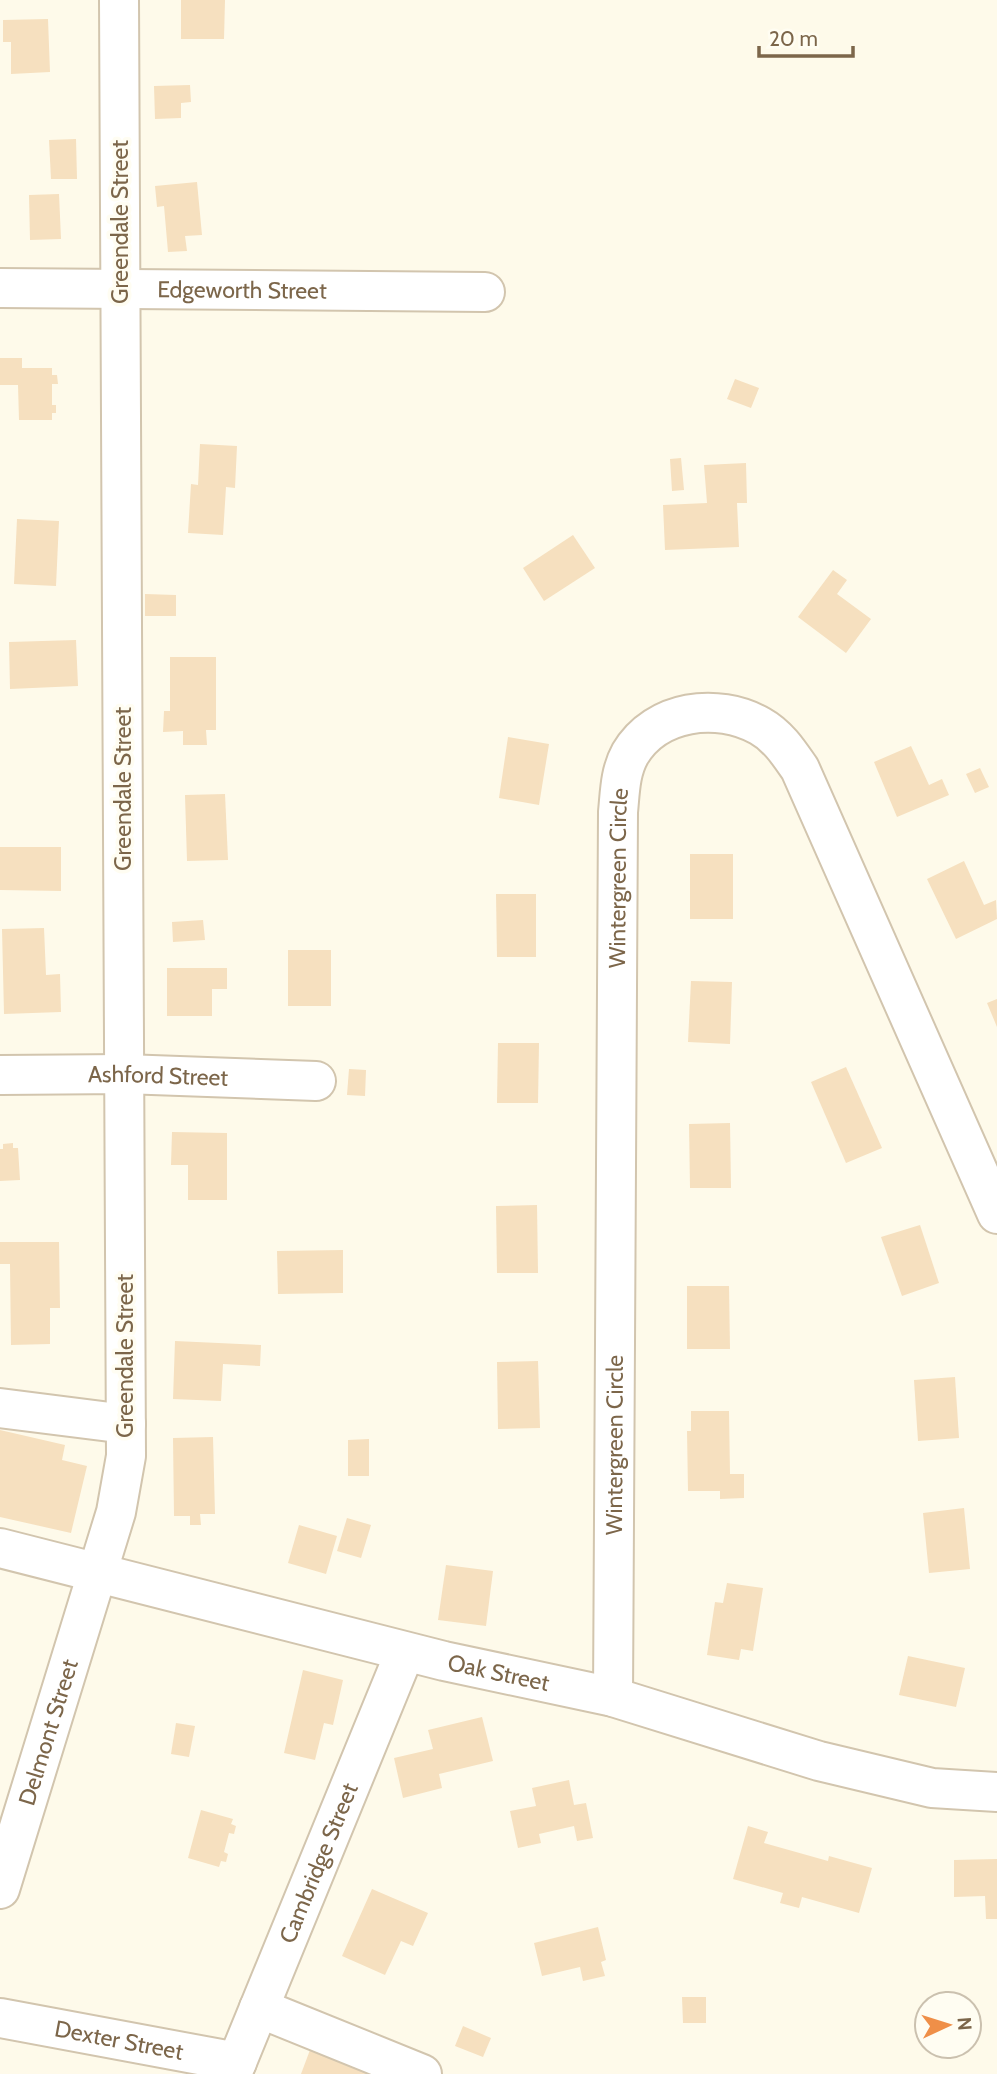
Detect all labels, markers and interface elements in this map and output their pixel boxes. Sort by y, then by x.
scale bar [759,14,853,58]
text: 20 m [769,26,818,51]
street label: Greendale Street [106,140,134,304]
street label: Edgeworth Street [157,275,327,305]
street label: Greendale Street [109,707,137,871]
street label: Wintergreen Circle [603,786,634,968]
street label: Ashford Street [88,1060,229,1092]
street label: Greendale Street [111,1274,139,1438]
street label: Wintergreen Circle [600,1355,629,1535]
street label: Oak Street [445,1648,552,1697]
street label: Delmont Street [13,1656,84,1809]
street label: Cambridge Street [273,1779,364,1947]
north arrow [913,1990,983,2060]
street label: Dexter Street [52,2014,186,2066]
text: N [953,2016,976,2031]

